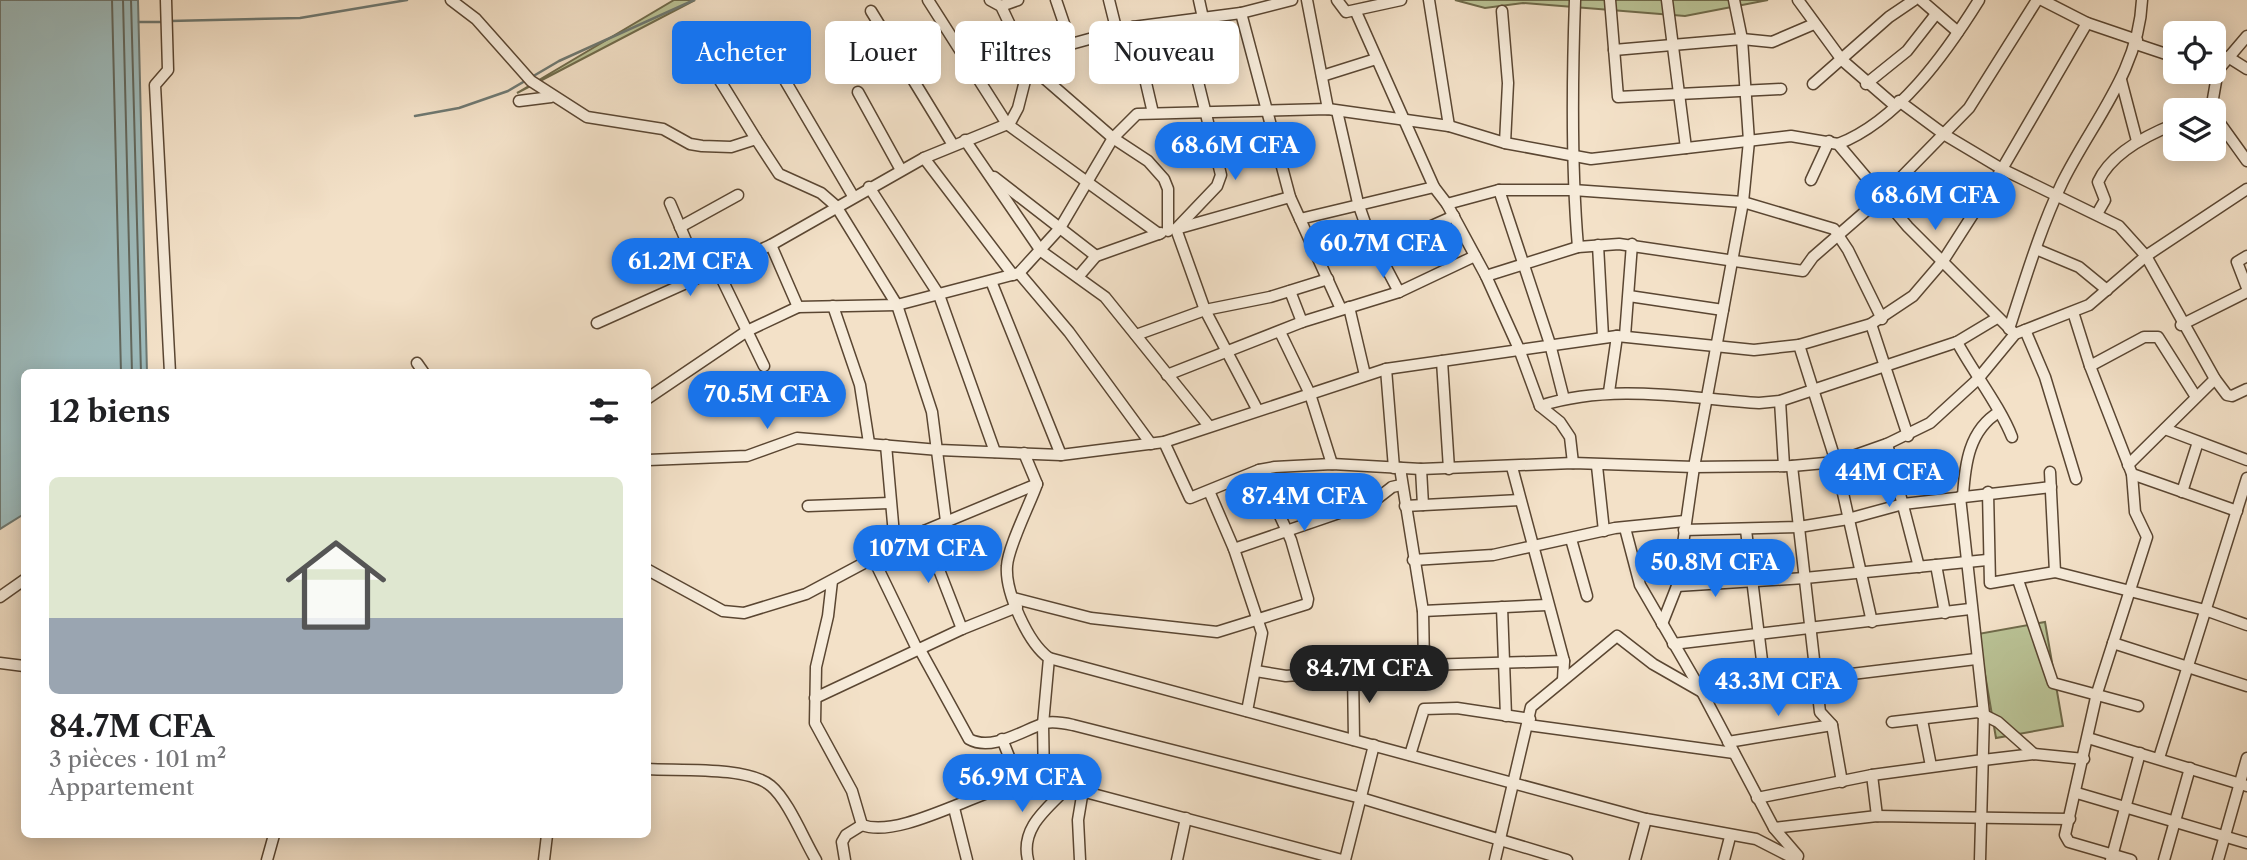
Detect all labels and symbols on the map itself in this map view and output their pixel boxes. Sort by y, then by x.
pin: 68.6M CFA [1155,122,1315,182]
pin: 68.6M CFA [1855,173,2015,232]
pin: 60.7M CFA [1303,220,1463,280]
pin: 61.2M CFA [610,238,770,298]
pin: 70.5M CFA [687,372,847,431]
pin: 44M CFA [1824,449,1954,509]
pin: 87.4M CFA [1224,474,1384,533]
pin: 107M CFA [856,526,1000,585]
pin: 50.8M CFA [1635,540,1795,599]
pin: 84.7M CFA [1289,646,1449,705]
pin: 43.3M CFA [1698,658,1858,718]
pin: 56.9M CFA [942,754,1102,814]

